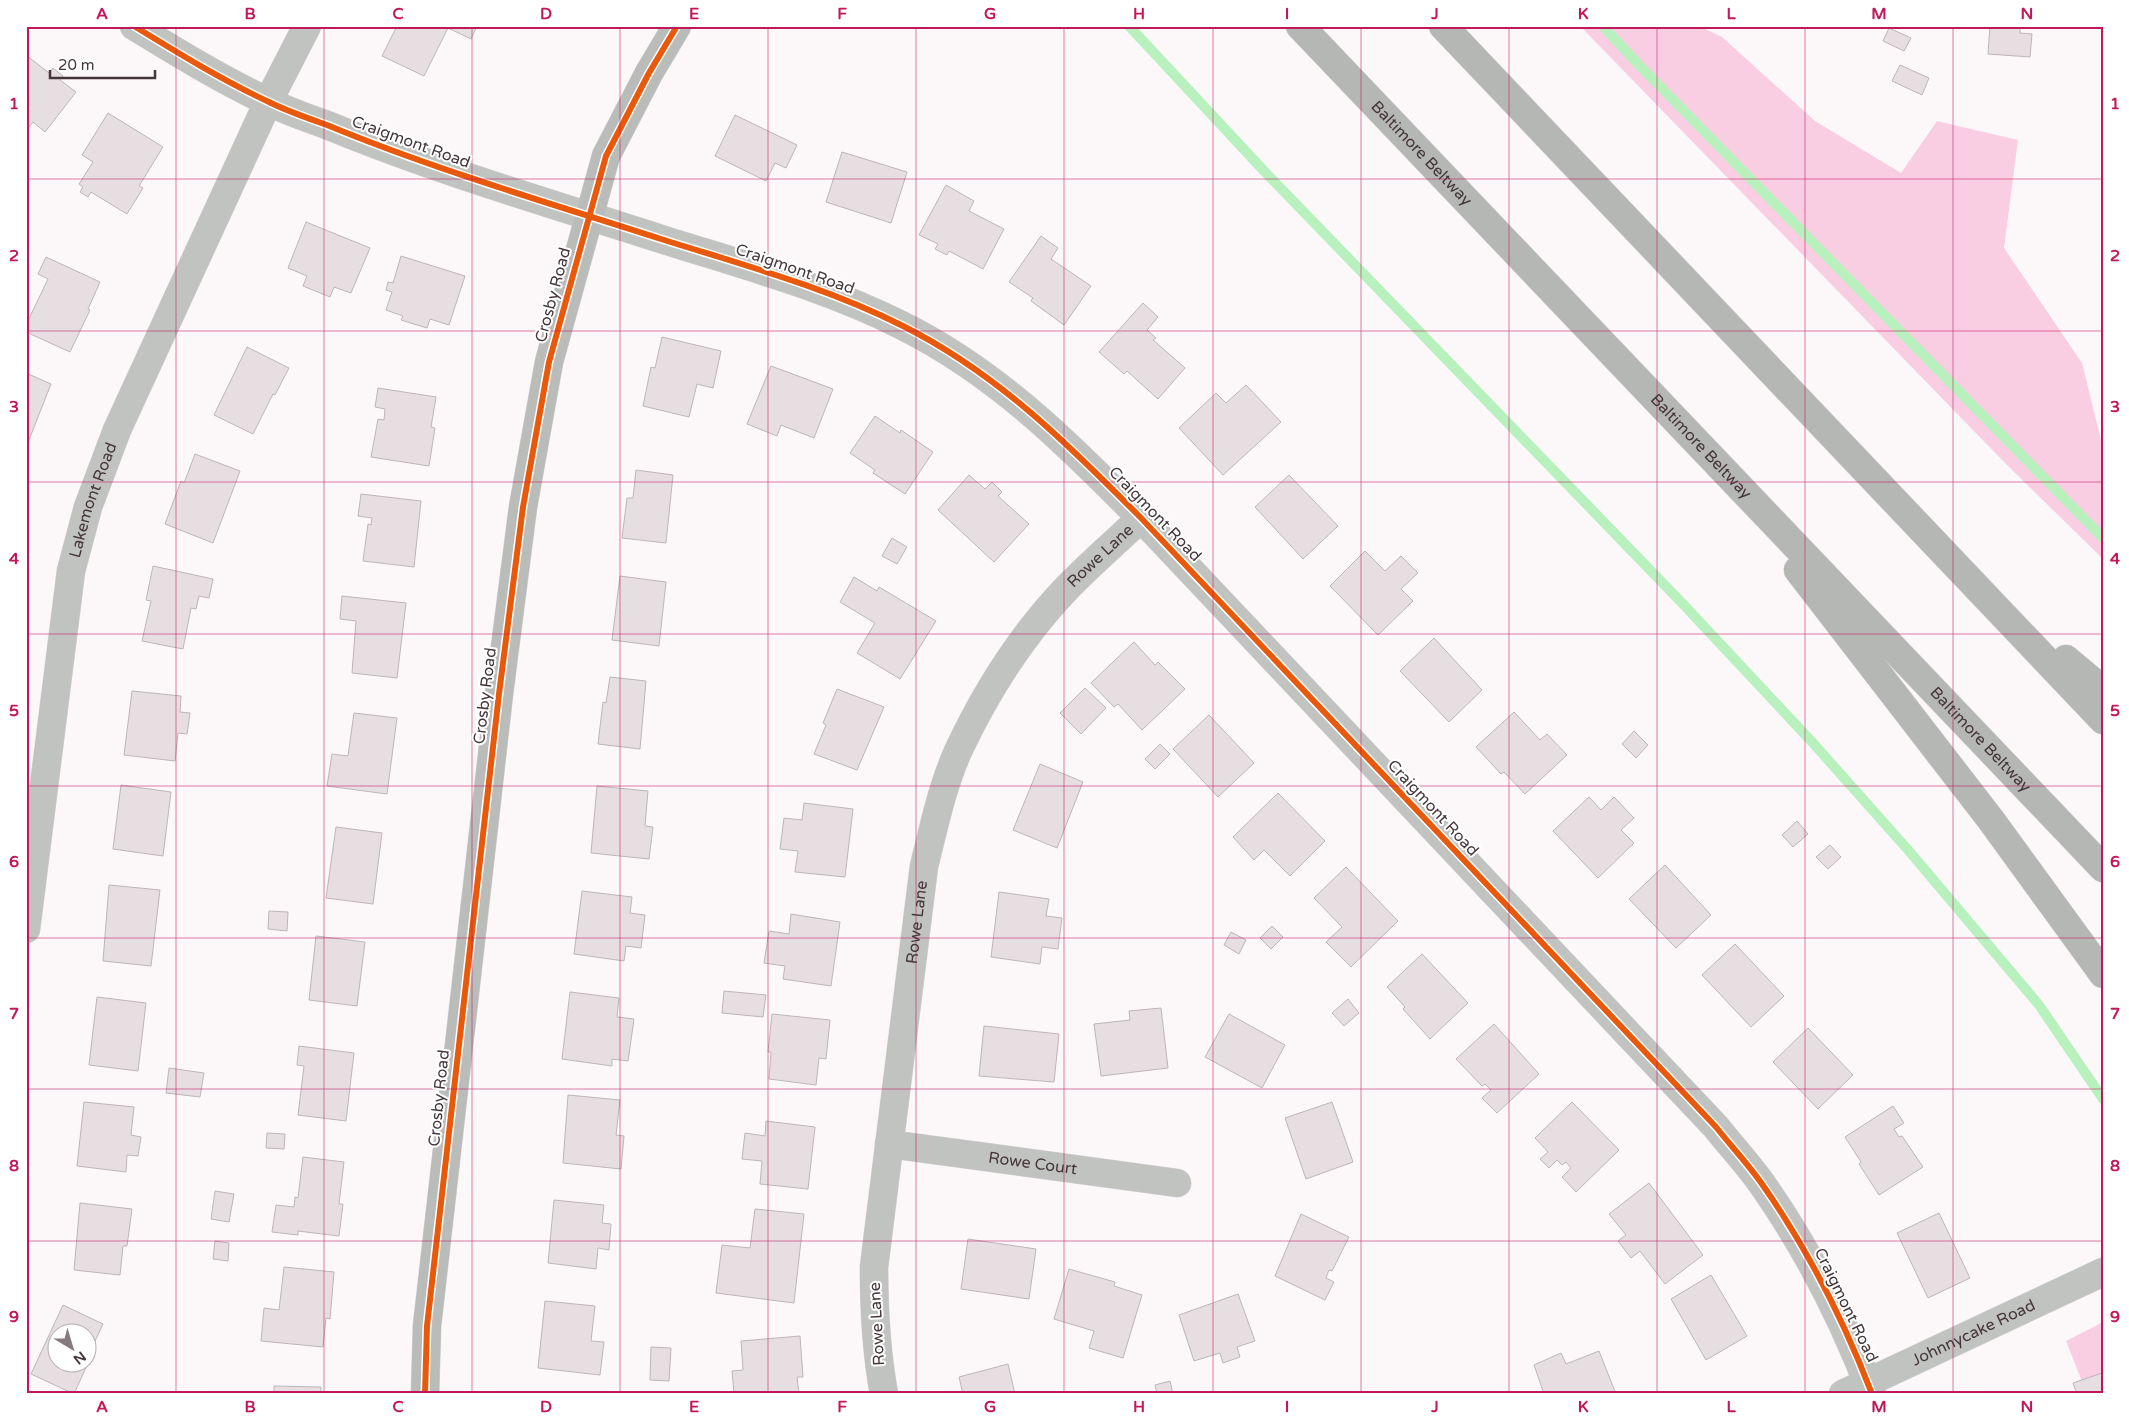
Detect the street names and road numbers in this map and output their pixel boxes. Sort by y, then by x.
street label: Baltimore Beltway [1367,97,1477,210]
street label: Craigmont Road [349,111,473,173]
street label: Craigmont Road [733,239,857,299]
street label: Crosby Road [531,245,575,345]
street label: Baltimore Beltway [1646,390,1756,504]
street label: Lakemont Road [65,440,121,560]
street label: Craigmont Road [1105,462,1205,566]
street label: Rowe Lane [1063,520,1138,592]
street label: Crosby Road [469,647,501,745]
street label: Baltimore Beltway [1926,683,2036,797]
street label: Craigmont Road [1383,756,1483,860]
street label: Rowe Lane [902,879,932,965]
street label: Crosby Road [424,1049,454,1147]
street label: Rowe Court [987,1148,1078,1179]
street label: Craigmont Road [1810,1245,1882,1365]
street label: Rowe Lane [865,1282,889,1366]
street label: Johnnycake Road [1908,1295,2038,1370]

